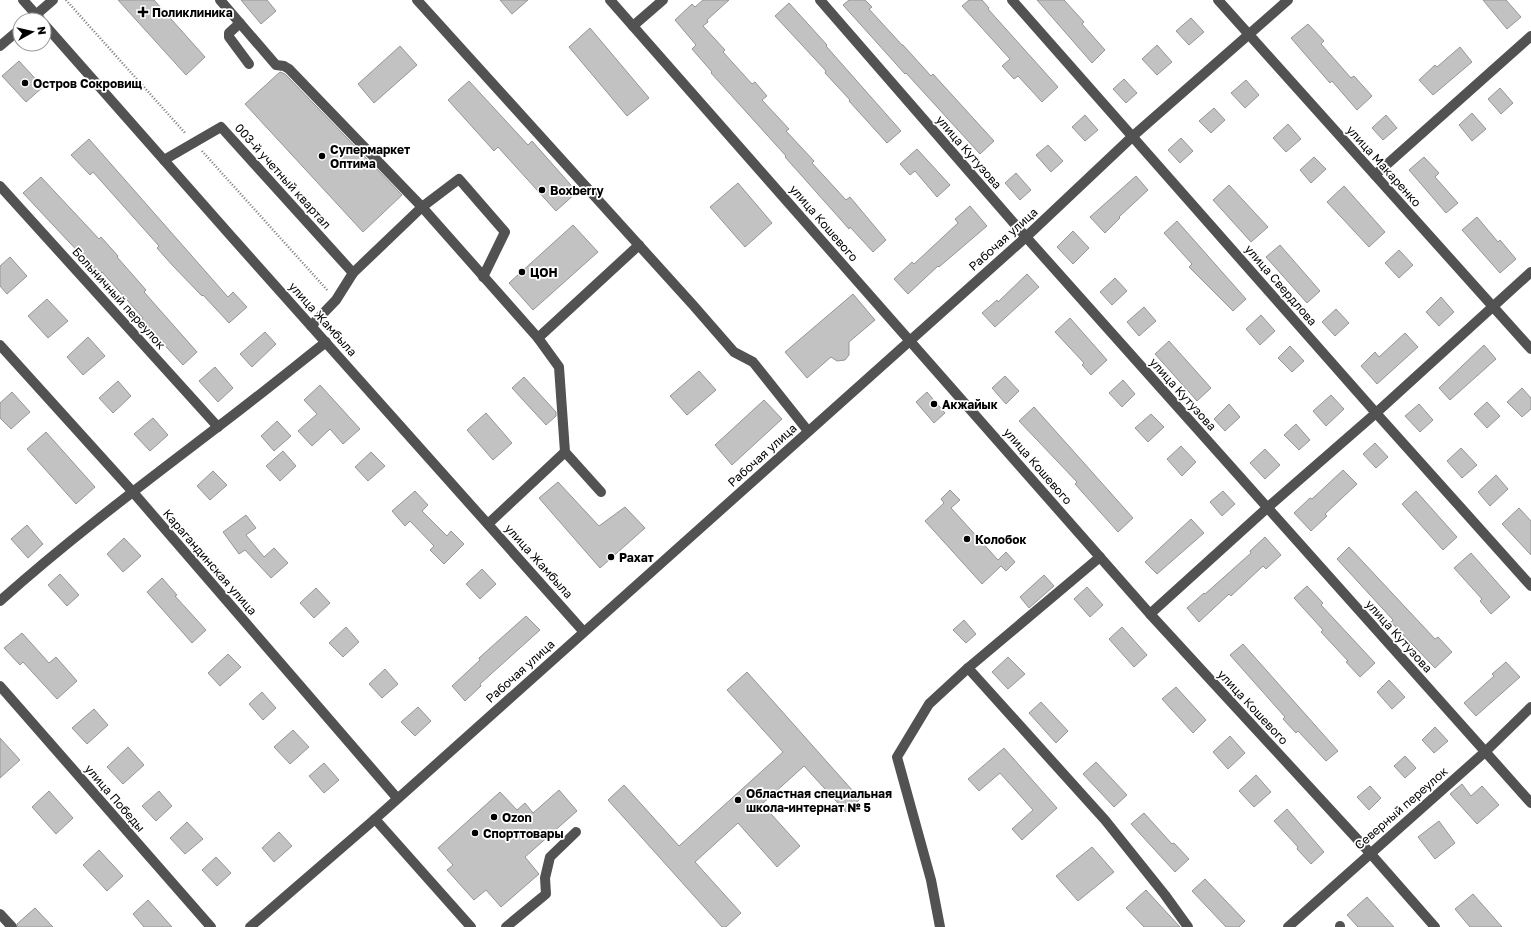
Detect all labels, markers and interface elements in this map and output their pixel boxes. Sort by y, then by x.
place label: Поликлиника [152,5,233,20]
marker: Поликлиника [137,6,149,18]
north arrow [12,12,52,52]
text: N [35,25,49,36]
place label: Остров Сокровищ [33,76,142,91]
marker: Остров Сокровищ [20,78,30,88]
street label: улица Кутузова [933,112,1005,192]
street label: 003-й учетный квартал [232,120,334,232]
street label: улица Макаренко [1344,122,1424,210]
place label: Супермаркет Оптима [330,142,410,171]
marker: Супермаркет Оптима [317,151,327,161]
street label: улица Кошевого [787,182,861,264]
place label: Boxberry [550,183,605,198]
marker: Boxberry [537,185,547,195]
street label: Рабочая улица [965,204,1041,274]
street label: улица Свердлова [1242,241,1320,329]
street label: Больничный переулок [69,244,169,352]
place label: ЦОН [530,265,558,280]
marker: ЦОН [517,267,527,277]
street label: улица Жамбыла [286,279,360,359]
street label: улица Кутузова [1146,355,1220,433]
place label: Акжайык [942,397,998,412]
marker: Акжайык [929,399,939,409]
street label: Рабочая улица [724,420,800,490]
street label: улица Кошевого [1001,425,1075,507]
street label: Карагандинская улица [160,506,260,618]
street label: улица Жамбыла [502,521,576,601]
place label: Колобок [975,532,1026,547]
marker: Колобок [962,534,972,544]
place label: Рахат [619,550,654,565]
marker: Рахат [606,552,616,562]
street label: улица Кутузова [1362,597,1436,675]
street label: Рабочая улица [482,636,558,706]
street label: улица Кошевого [1215,666,1291,748]
street label: улица Победы [82,761,148,835]
street label: Северный переулок [1351,763,1451,853]
place label: Областная специальная школа-интернат № 5 [746,786,892,815]
marker: Областная специальная школа-интернат № 5 [733,795,743,805]
place label: Ozon [502,810,532,825]
marker: Ozon [489,812,499,822]
place label: Спорттовары [483,826,564,841]
marker: Спорттовары [470,828,480,838]

